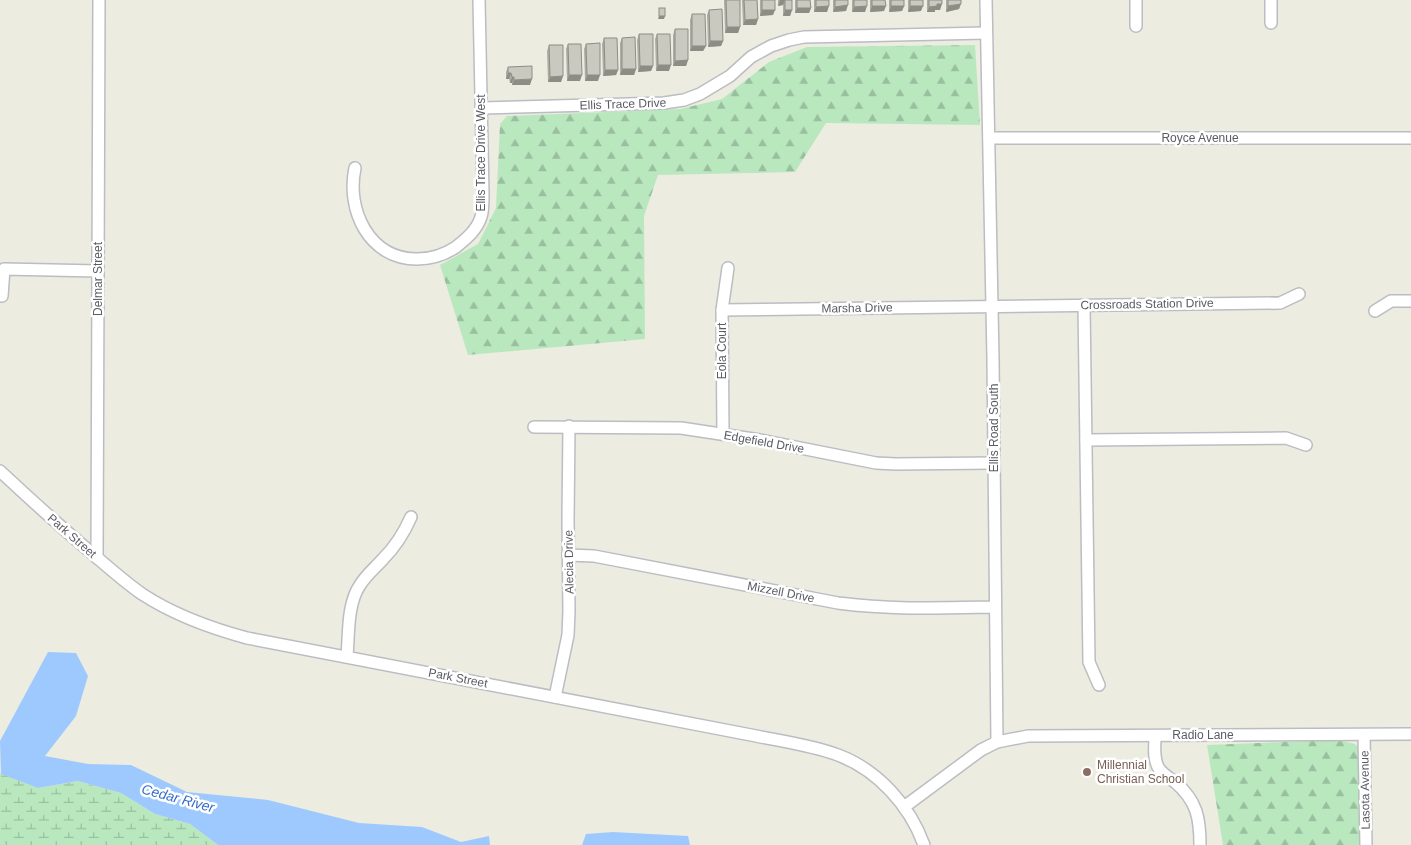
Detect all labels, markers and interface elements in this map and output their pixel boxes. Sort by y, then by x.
street label: Ellis Trace Drive West [474,94,488,212]
street label: Ellis Trace Drive [579,95,667,113]
street label: Royce Avenue [1161,131,1239,145]
street label: Delmar Street [91,241,105,316]
street label: Crossroads Station Drive [1080,296,1214,312]
street label: Marsha Drive [821,300,893,316]
street label: Eola Court [715,322,729,379]
street label: Ellis Road South [987,384,1001,472]
street label: Edgefield Drive [723,428,806,456]
street label: Park Street [45,511,100,561]
street label: Alecia Drive [561,530,577,594]
street label: Mizzell Drive [746,579,816,605]
street label: Park Street [427,665,489,691]
street label: Radio Lane [1172,728,1234,742]
street label: Lasota Avenue [1357,750,1373,830]
place label: Millennial Christian School [1097,758,1184,786]
marker: Millennial Christian School [1081,766,1093,778]
water label: Cedar River [140,781,217,816]

